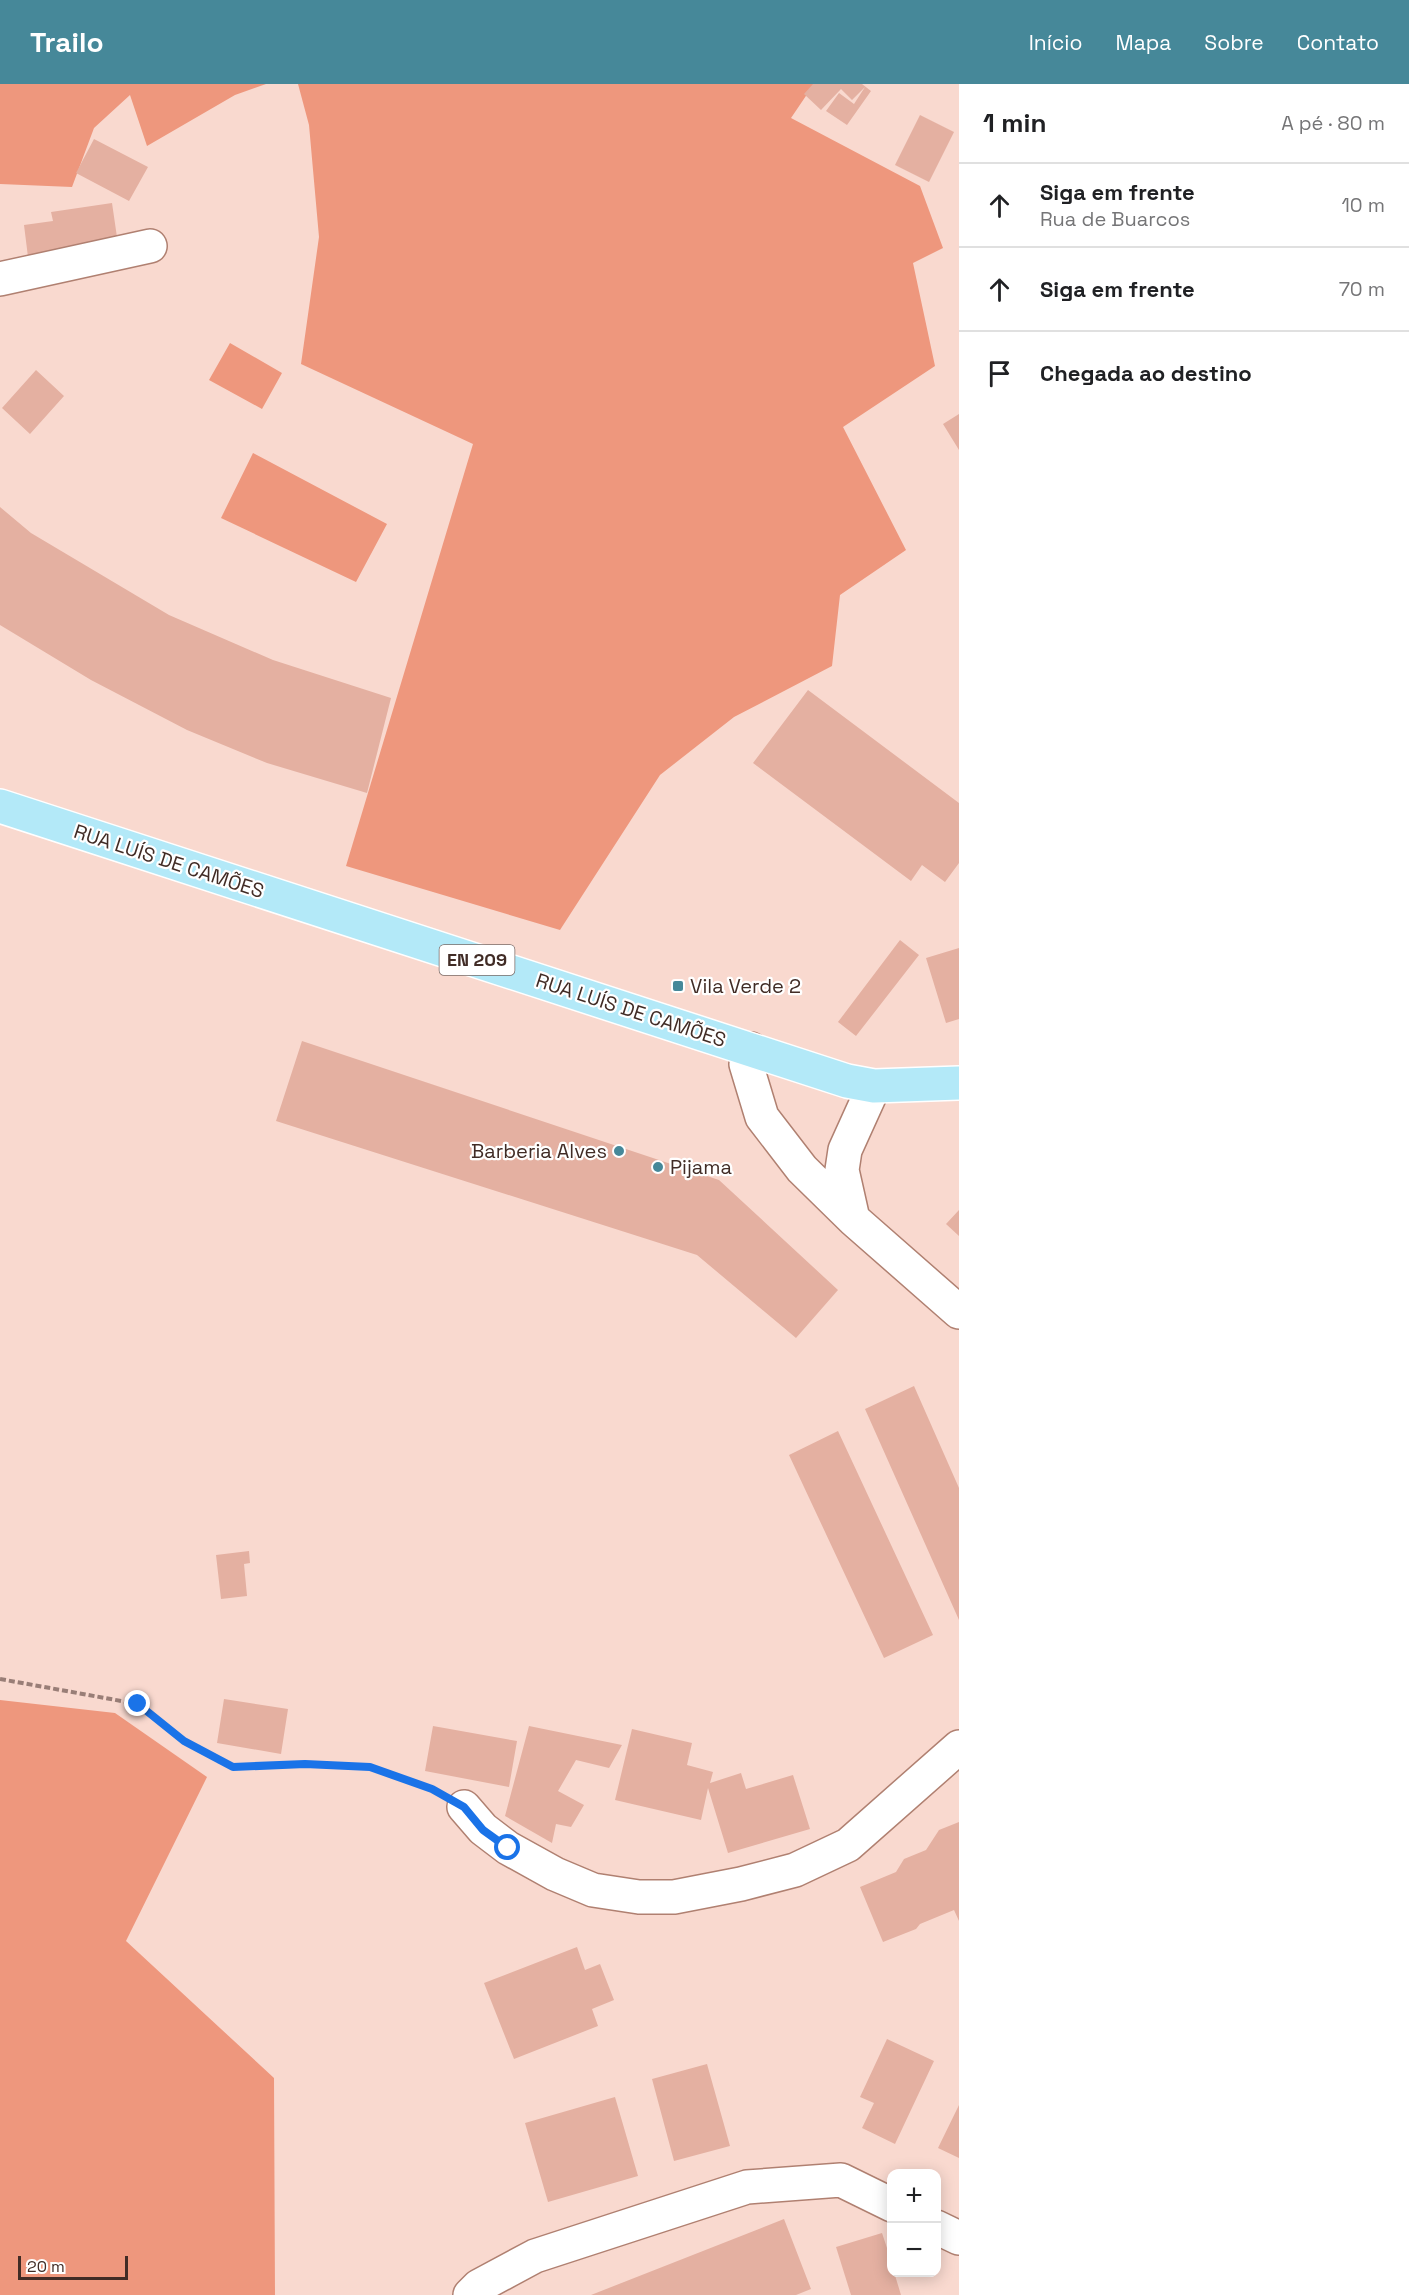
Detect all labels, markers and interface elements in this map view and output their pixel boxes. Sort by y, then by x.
text: Trailo [30,24,104,60]
text: Início [1029,29,1082,56]
text: Mapa [1115,29,1171,56]
text: Sobre [1204,29,1264,56]
text: Contato [1297,29,1379,56]
text: 1 min [983,106,1047,140]
text: A pé · 80 m [1281,110,1385,136]
text: Siga em frente [1040,178,1195,206]
icon: ahead [983,189,1016,222]
text: 10 m [1341,192,1385,218]
text: Rua de Buarcos [1040,206,1190,232]
icon: ahead [983,273,1016,306]
text: Siga em frente [1040,275,1195,303]
text: 70 m [1339,276,1385,302]
icon: arrive [983,357,1016,390]
text: Chegada ao destino [1040,359,1252,387]
street label: RUA LUÍS DE CAMÕES [71,818,267,904]
road number: EN 209 [440,945,514,975]
street label: RUA LUÍS DE CAMÕES [533,967,729,1053]
place label: Vila Verde 2 [690,973,801,999]
marker: Vila Verde 2 [671,979,685,993]
place label: Barberia Alves [471,1138,607,1164]
marker: Barberia Alves [612,1144,626,1158]
place label: Pijama [670,1154,732,1180]
marker: Pijama [651,1160,665,1174]
route end [124,1690,150,1716]
route start [494,1834,520,1860]
map controls [887,2169,941,2277]
button: + [887,2169,941,2223]
button: − [887,2223,941,2277]
scale bar [18,2253,128,2280]
text: 20 m [27,2256,65,2277]

